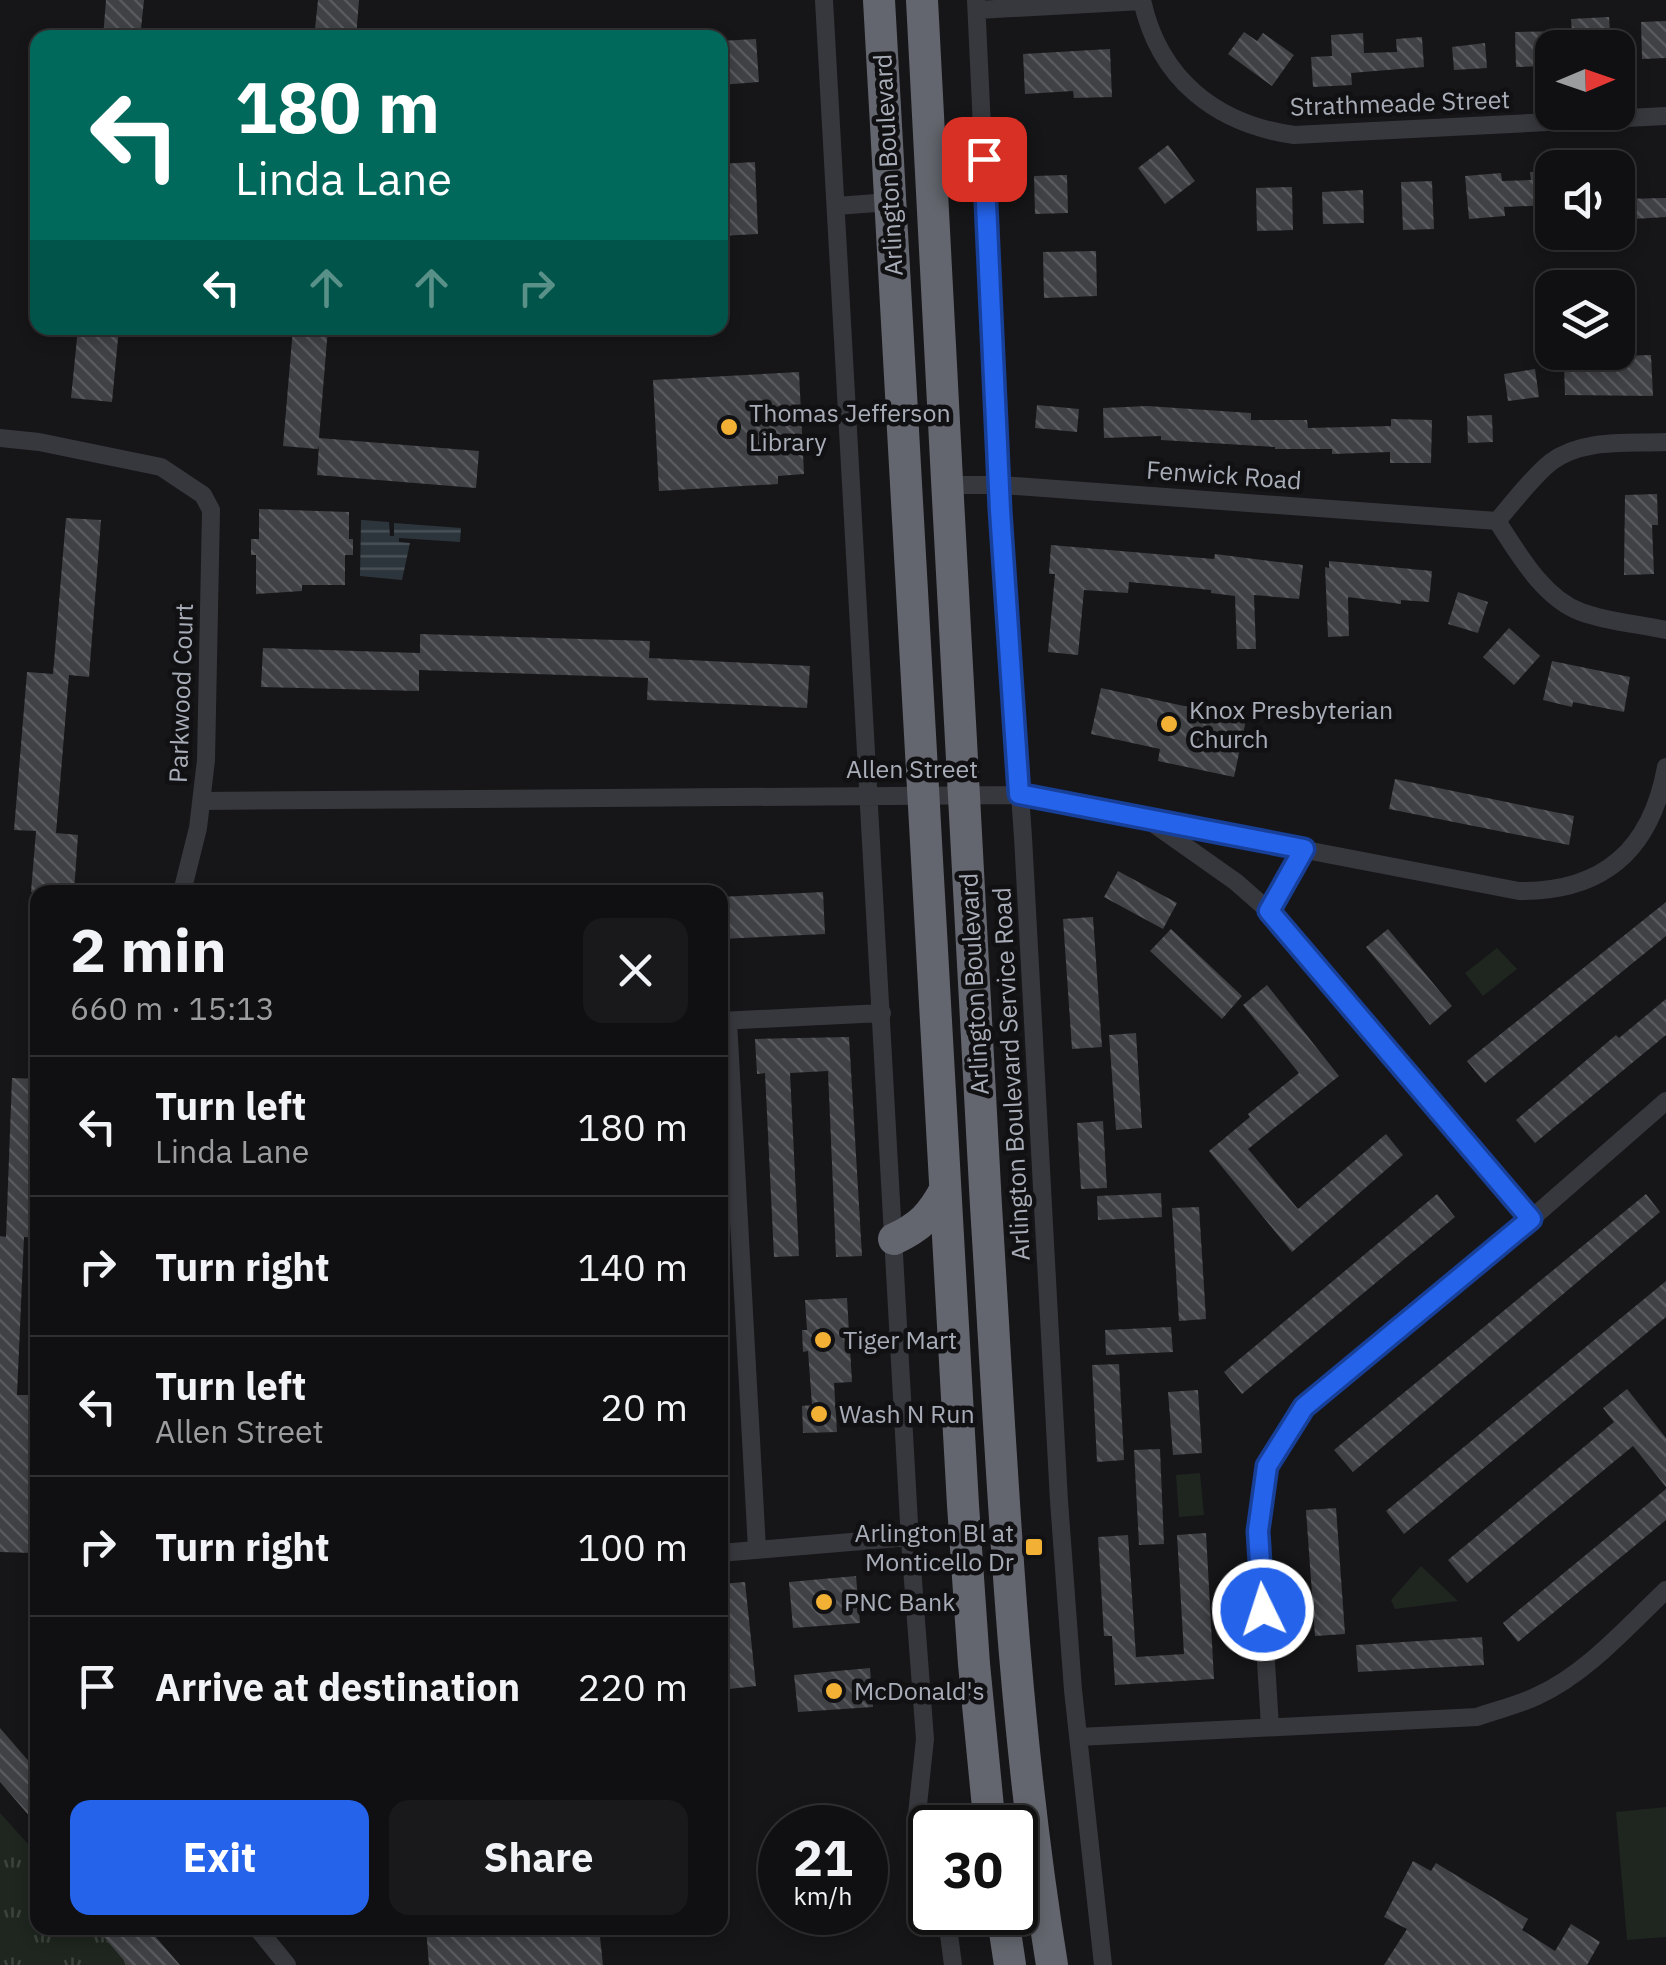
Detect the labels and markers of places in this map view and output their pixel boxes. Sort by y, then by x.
pin [942,117,1027,202]
place label: Thomas Jefferson Library [749,396,951,458]
marker: Thomas Jefferson Library [718,416,740,438]
place label: Knox Presbyterian Church [1189,693,1393,755]
marker: Knox Presbyterian Church [1158,713,1180,735]
place label: Tiger Mart [843,1323,957,1356]
marker: Tiger Mart [812,1329,834,1351]
place label: Wash N Run [839,1397,975,1430]
marker: Wash N Run [808,1403,830,1425]
place label: Arlington Bl at Monticello Dr [854,1516,1014,1578]
marker: Arlington Bl at Monticello Dr [1023,1536,1045,1558]
place label: PNC Bank [844,1585,955,1618]
marker: PNC Bank [813,1591,835,1613]
place label: McDonald's [854,1674,985,1707]
marker: McDonald's [823,1680,845,1702]

